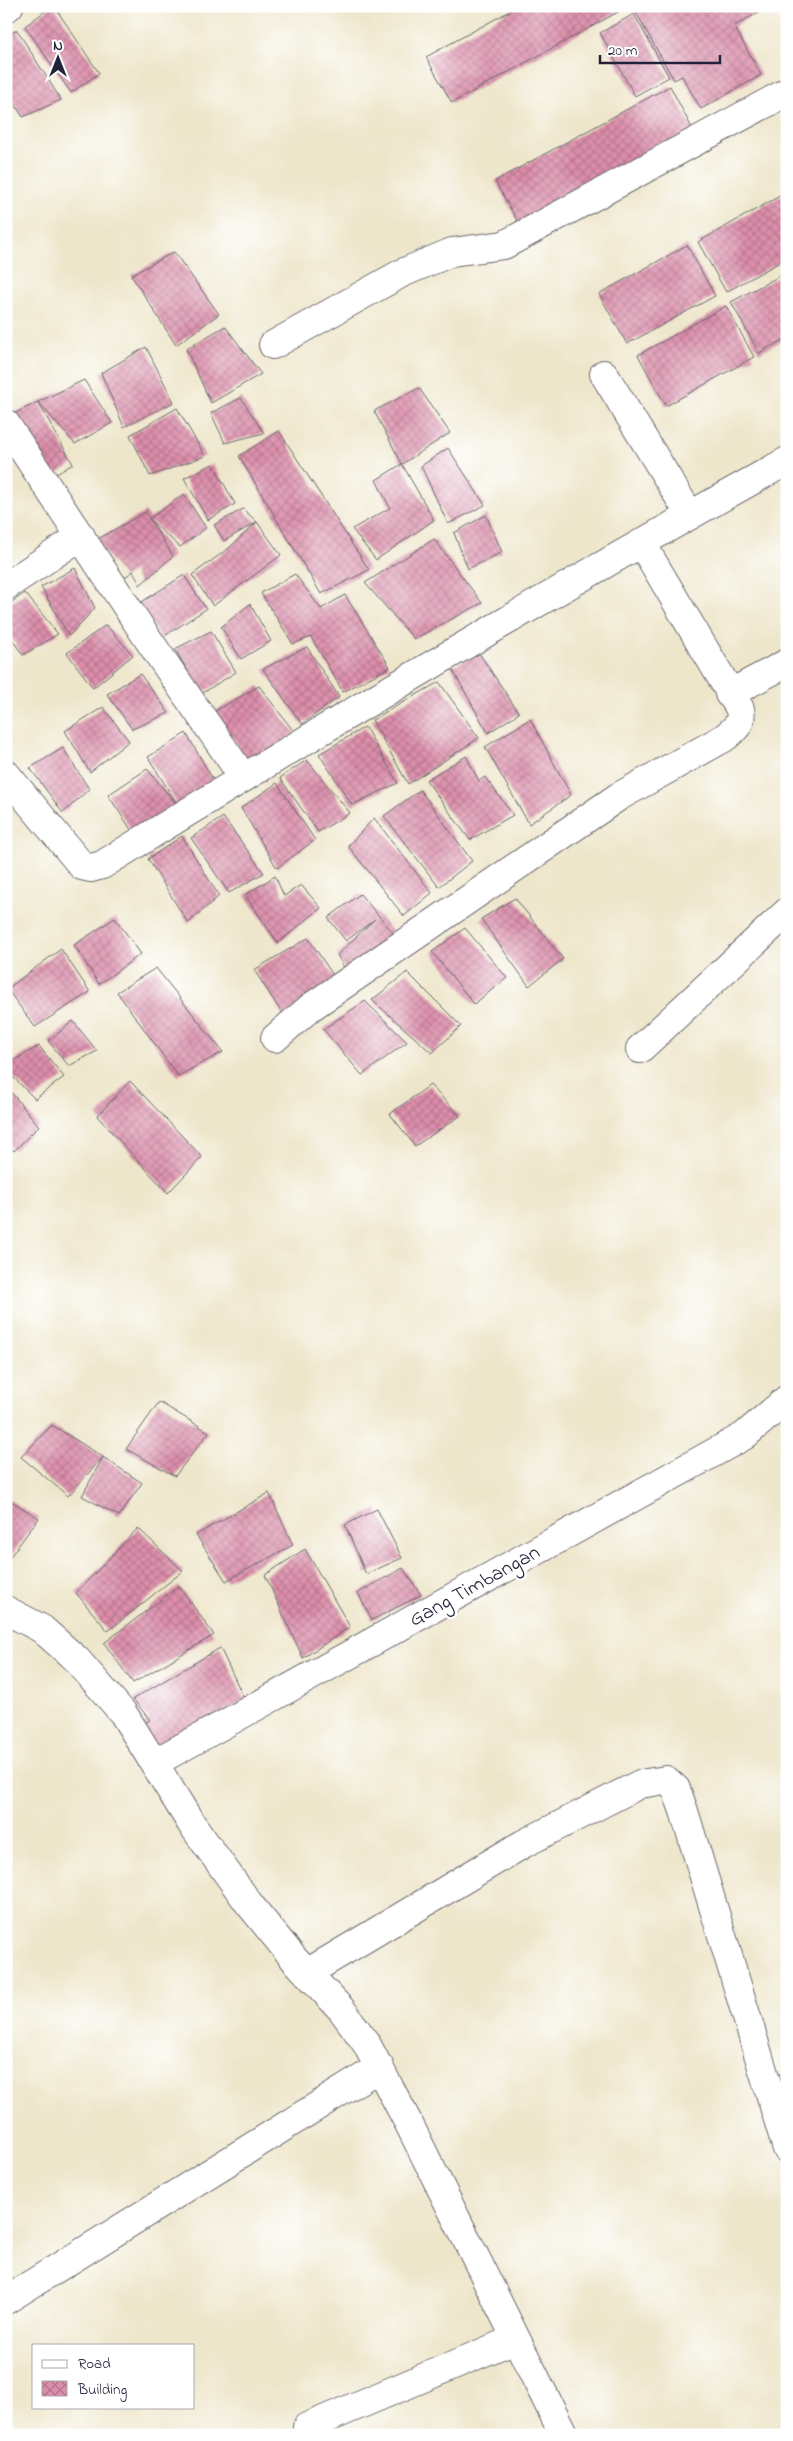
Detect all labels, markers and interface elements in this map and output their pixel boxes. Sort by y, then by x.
north arrow [32,32,82,82]
scale bar [600,32,720,64]
text: N [53,36,63,57]
text: 20 m [608,40,638,62]
street label: Gang Timbangan [404,1538,547,1637]
legend [32,2344,195,2408]
text: Road [78,2353,111,2375]
text: Building [77,2379,127,2402]

